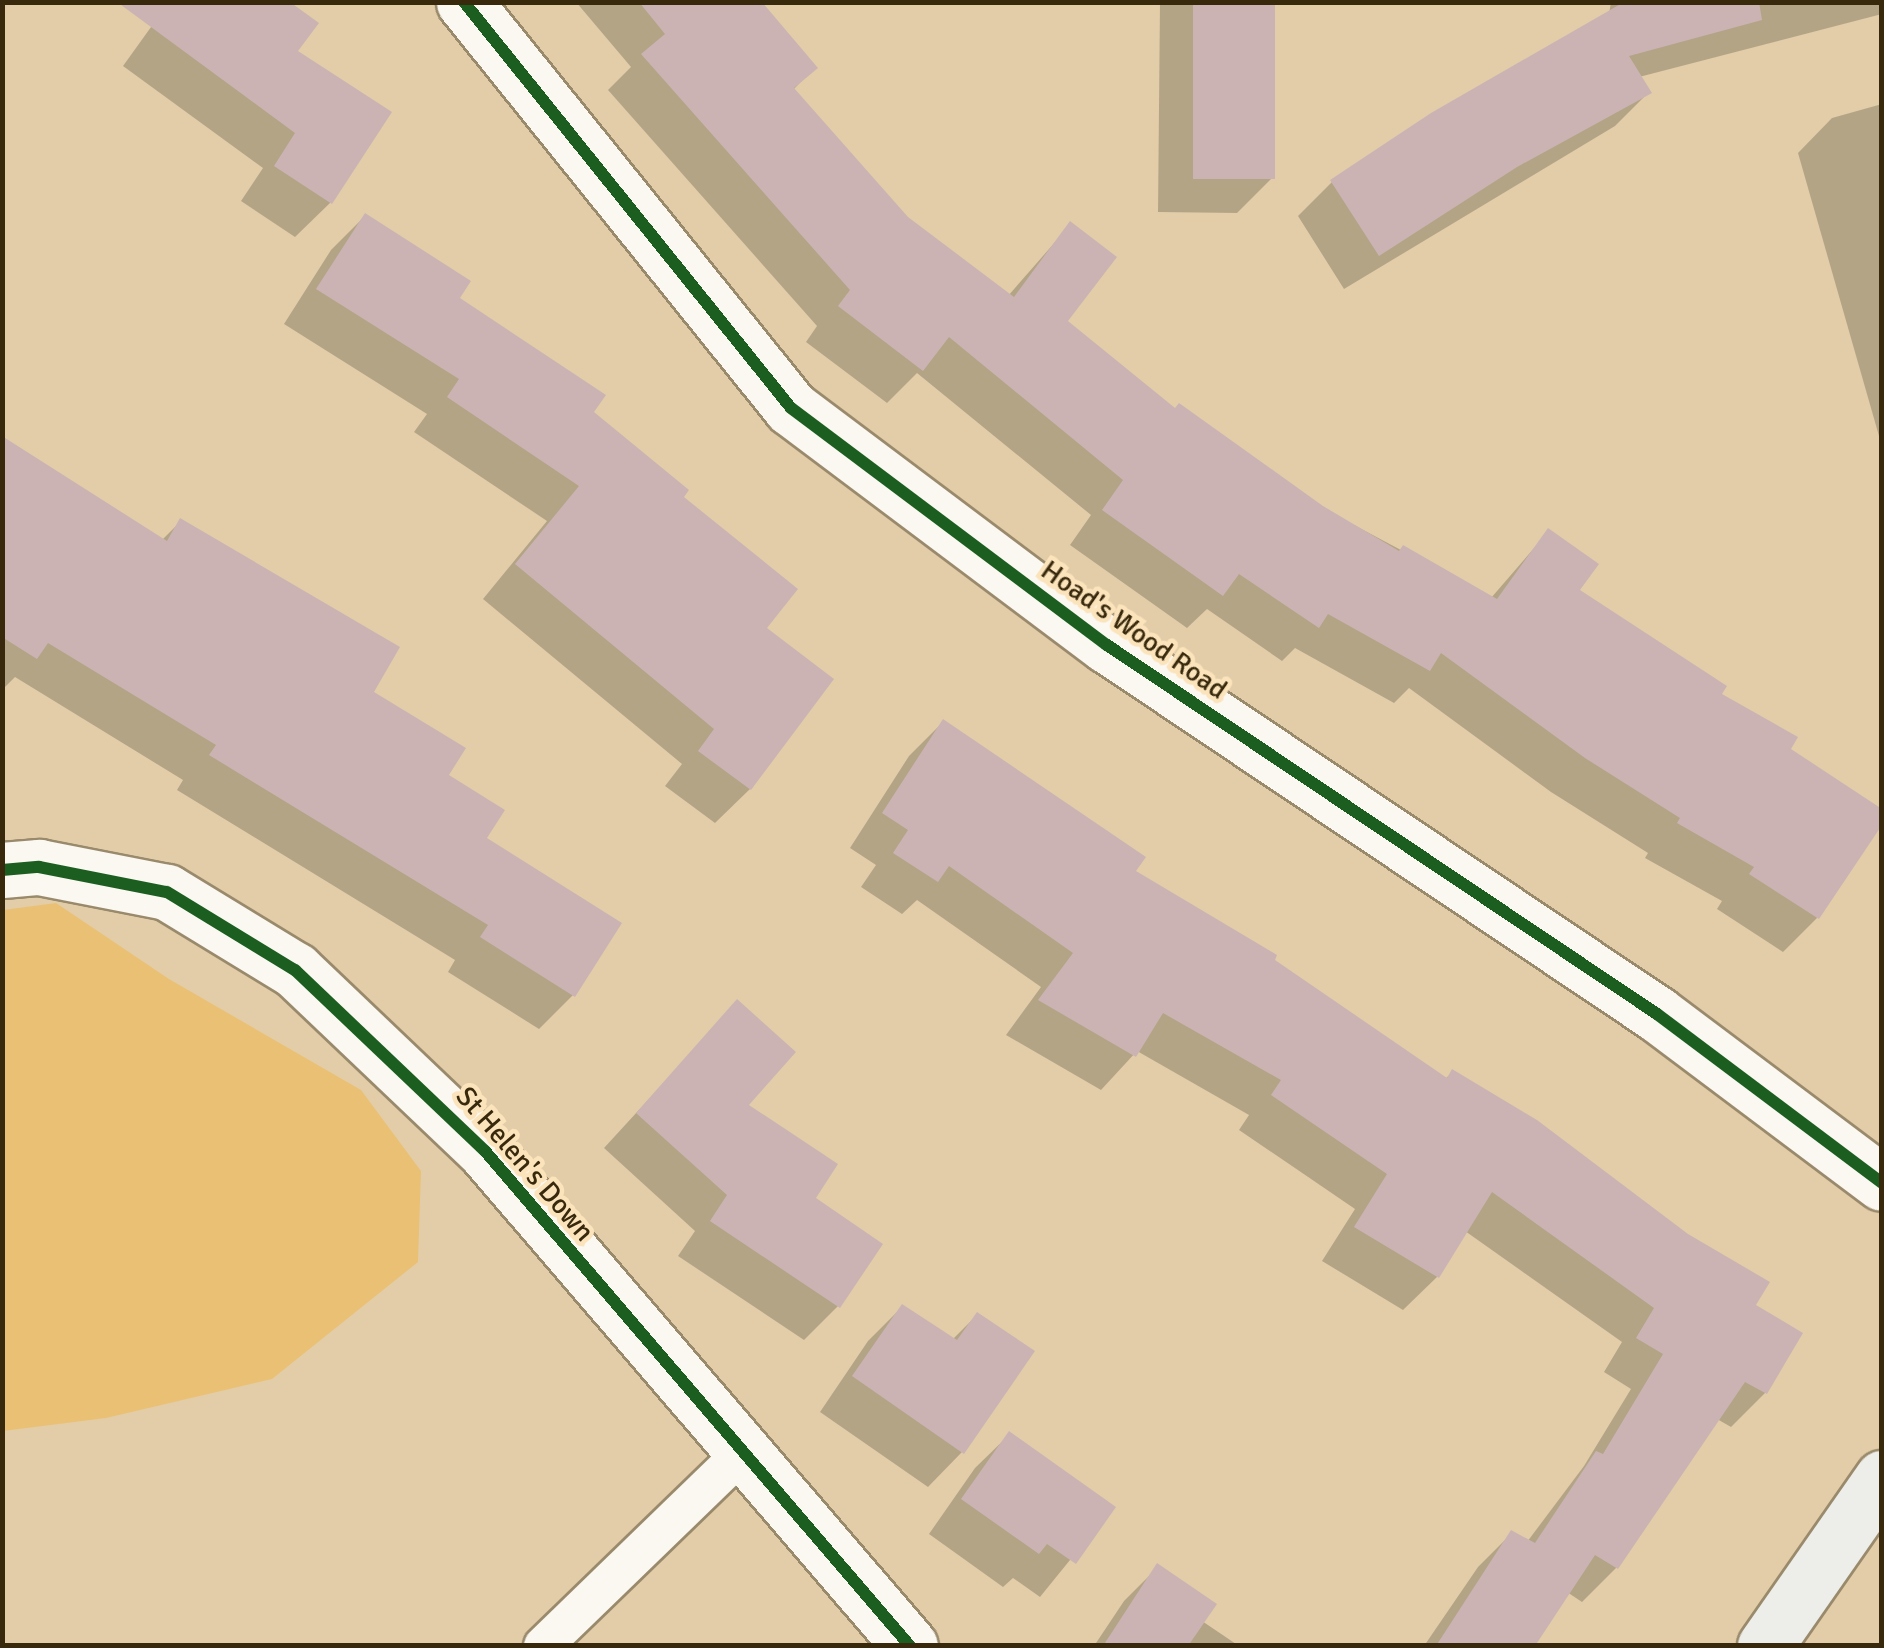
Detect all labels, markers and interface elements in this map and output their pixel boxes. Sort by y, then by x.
street label: Hoad's Wood Road [1035,553,1233,707]
street label: St Helen's Down [449,1080,601,1248]

